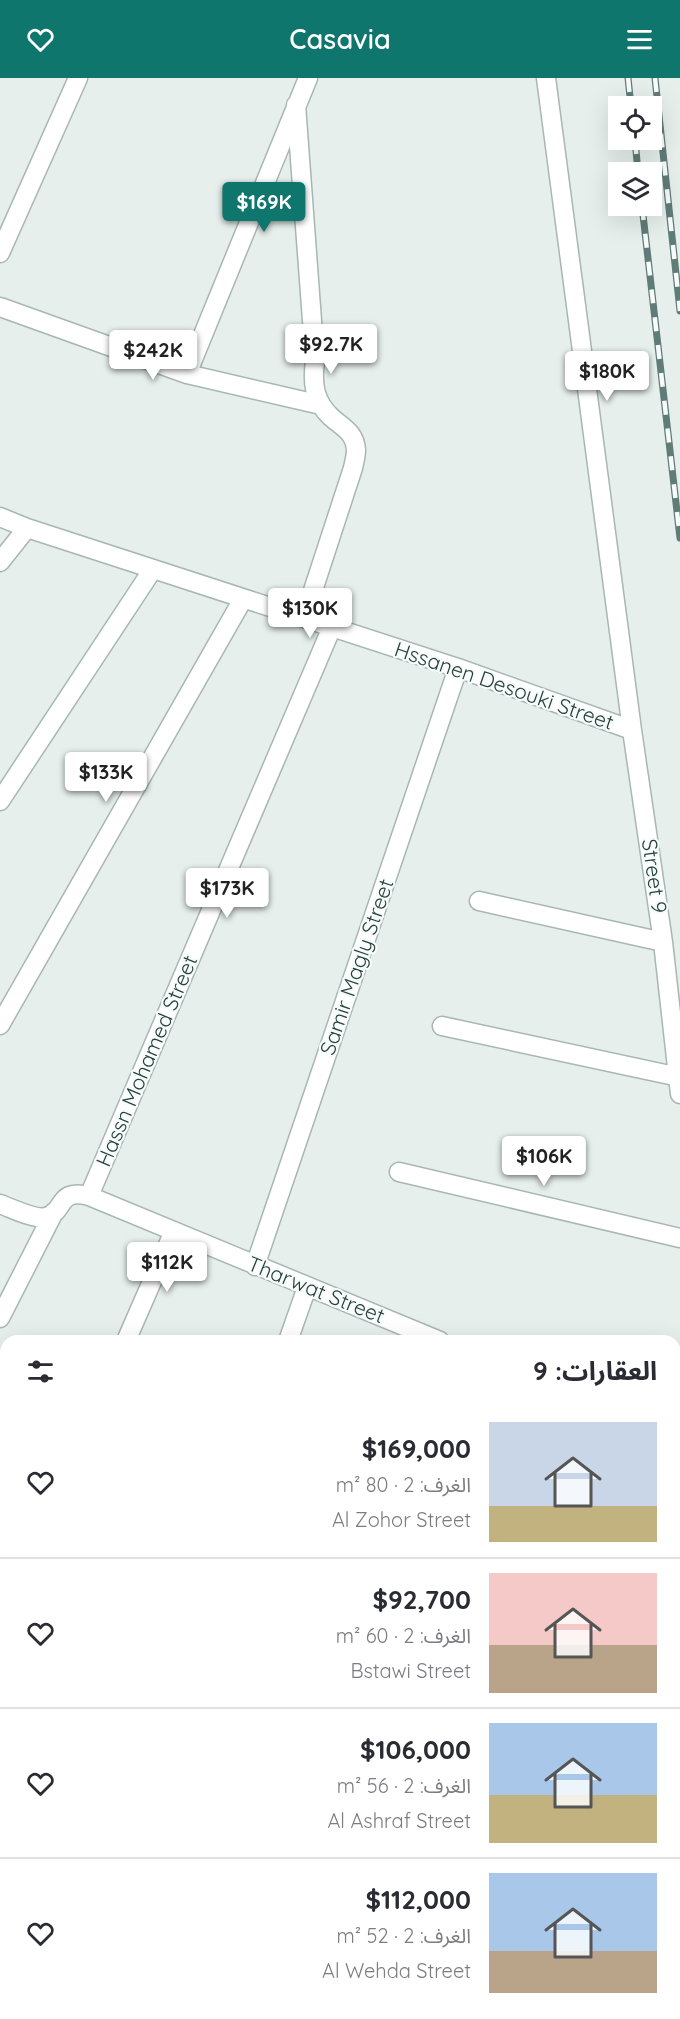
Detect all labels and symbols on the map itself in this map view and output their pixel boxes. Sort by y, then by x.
pin: $169K [222,182,306,233]
pin: $92.7K [282,324,380,375]
pin: $242K [111,330,195,381]
pin: $180K [565,351,649,402]
pin: $130K [268,588,352,639]
street label: Hssanen Desouki Street [391,635,617,735]
pin: $133K [64,752,148,803]
street label: Street 9 [637,837,673,915]
pin: $173K [185,868,269,919]
street label: Samir Magly Street [314,875,398,1058]
street label: Hassn Mohamed Street [90,951,202,1170]
pin: $106K [502,1136,586,1187]
pin: $112K [125,1242,209,1293]
street label: Tharwat Street [244,1250,389,1328]

